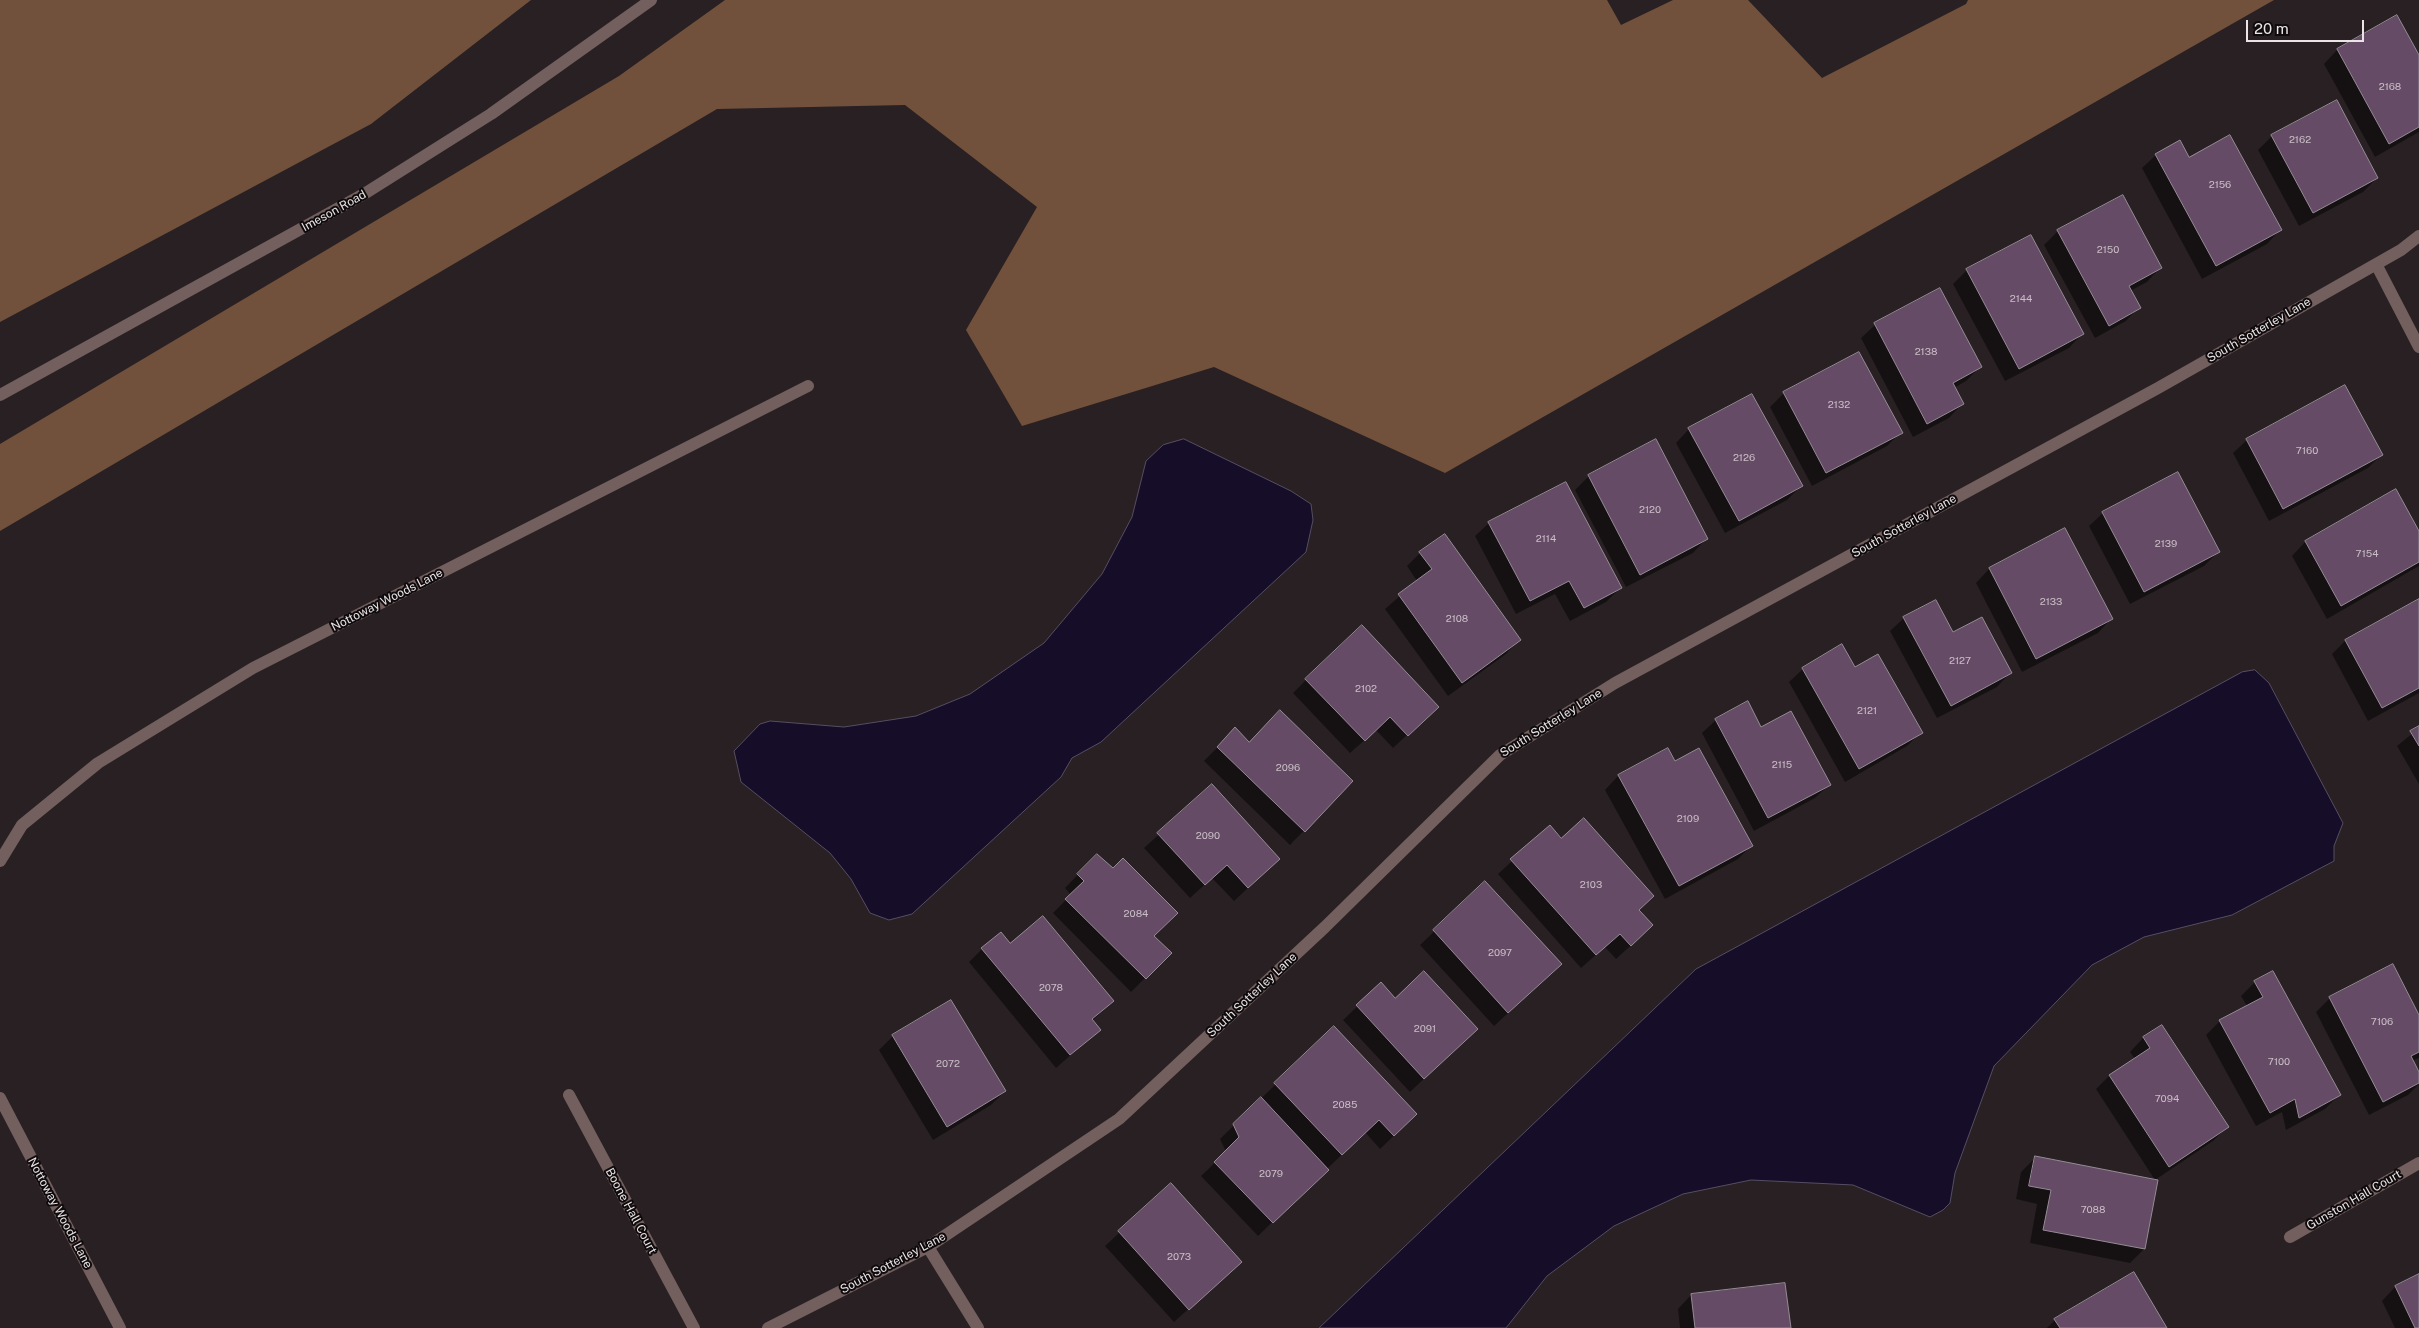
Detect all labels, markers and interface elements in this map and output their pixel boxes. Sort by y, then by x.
scale bar [2249,10,2366,42]
text: 20 m [2254,20,2289,37]
house number: 2168 [2379,81,2401,93]
house number: 2162 [2289,134,2311,146]
house number: 2156 [2209,179,2231,191]
street label: Imeson Road [299,187,369,235]
house number: 2150 [2097,244,2119,256]
house number: 2144 [2010,293,2032,305]
street label: South Sotterley Lane [2205,294,2313,366]
house number: 2138 [1915,346,1937,358]
house number: 2132 [1828,399,1850,411]
house number: 7160 [2296,445,2318,457]
house number: 2126 [1733,452,1755,464]
street label: South Sotterley Lane [1849,491,1959,561]
house number: 2120 [1639,504,1661,516]
house number: 2114 [1536,533,1556,545]
house number: 2139 [2155,538,2177,550]
house number: 7154 [2356,548,2378,560]
street label: Nottoway Woods Lane [329,566,445,634]
house number: 2133 [2040,596,2062,608]
house number: 2108 [1446,613,1468,625]
house number: 2127 [1949,655,1971,667]
house number: 2102 [1355,683,1377,695]
street label: South Sotterley Lane [1497,686,1605,760]
house number: 2121 [1857,705,1877,717]
house number: 2115 [1772,759,1792,771]
house number: 2096 [1276,762,1300,774]
house number: 2109 [1677,813,1699,825]
house number: 2090 [1196,830,1220,842]
house number: 2103 [1580,879,1602,891]
house number: 2084 [1124,908,1148,920]
house number: 2097 [1488,947,1512,959]
street label: South Sotterley Lane [1204,950,1300,1040]
house number: 2078 [1039,982,1063,994]
house number: 7106 [2371,1016,2393,1028]
house number: 2091 [1414,1023,1436,1035]
house number: 7100 [2268,1056,2290,1068]
house number: 2072 [936,1058,960,1070]
house number: 7094 [2155,1093,2179,1105]
house number: 2085 [1333,1099,1357,1111]
street label: Nottoway Woods Lane [25,1155,95,1271]
street label: Boone Hall Court [602,1166,660,1256]
street label: Gunston Hall Court [2304,1167,2404,1233]
house number: 2079 [1259,1168,1283,1180]
house number: 7088 [2081,1204,2105,1216]
street label: South Sotterley Lane [838,1229,948,1297]
house number: 2073 [1167,1251,1191,1263]

